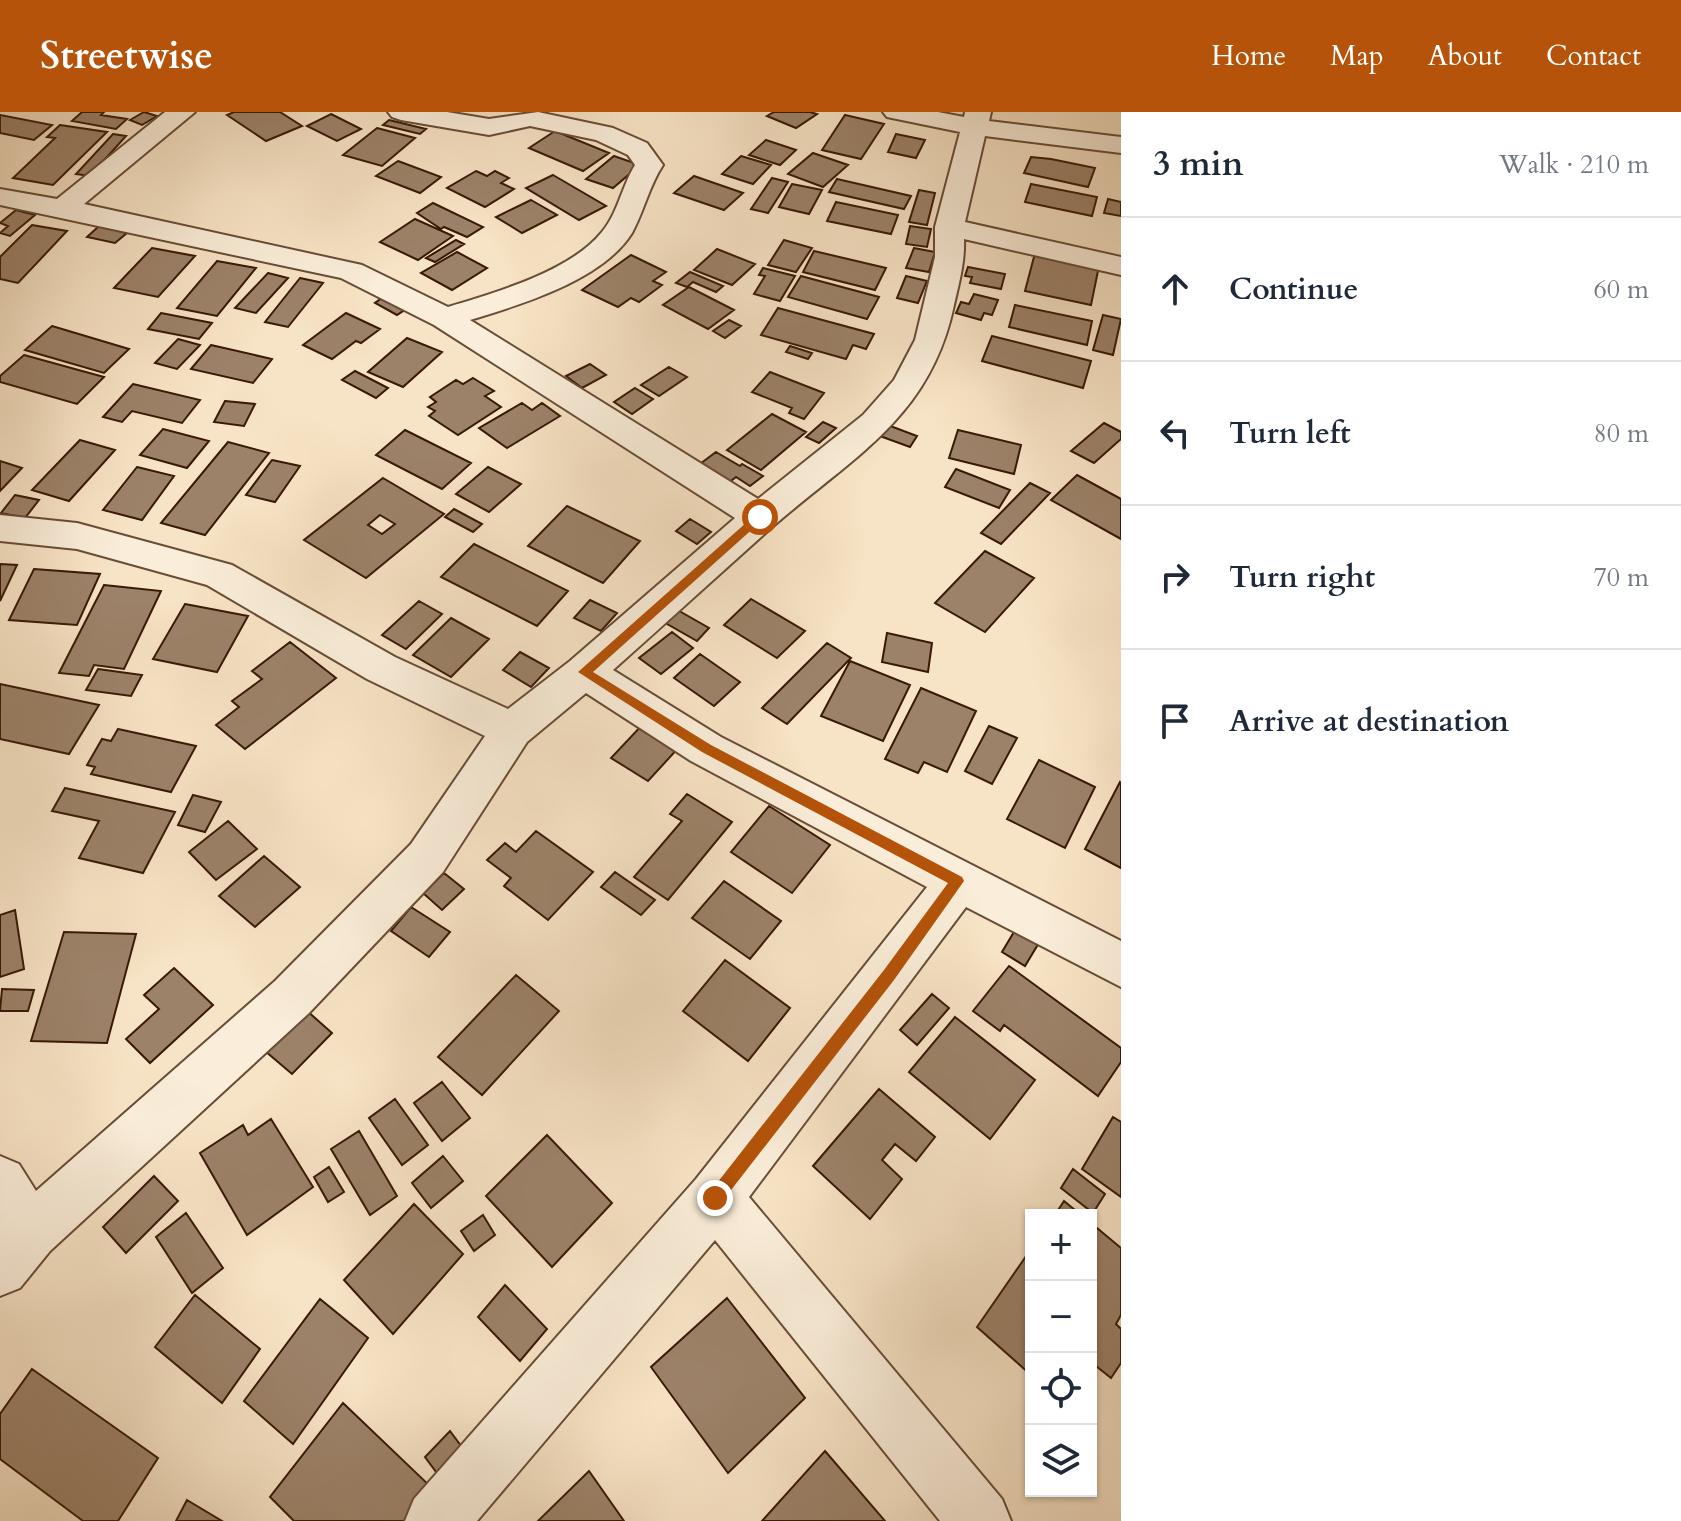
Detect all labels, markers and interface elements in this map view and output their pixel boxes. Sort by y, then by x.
text: Streetwise [40,30,213,82]
text: Home [1211,37,1286,75]
text: Map [1330,37,1384,75]
text: About [1428,37,1502,75]
text: Contact [1546,37,1641,75]
text: 3 min [1153,141,1244,187]
text: Walk · 210 m [1499,147,1649,182]
icon: ahead [1153,267,1197,311]
text: Continue [1229,269,1358,310]
text: 60 m [1593,272,1649,307]
icon: left [1153,411,1197,455]
text: Turn left [1229,413,1351,454]
text: 80 m [1593,416,1649,451]
route start [742,499,778,535]
icon: right [1153,555,1197,599]
text: Turn right [1229,557,1375,598]
text: 70 m [1593,560,1649,595]
icon: arrive [1153,699,1197,743]
text: Arrive at destination [1229,701,1509,742]
route end [697,1180,733,1216]
map controls [1025,1209,1097,1497]
button: + [1025,1209,1097,1281]
button: − [1025,1281,1097,1353]
button: locate [1025,1353,1097,1425]
button: layers [1025,1425,1097,1497]

